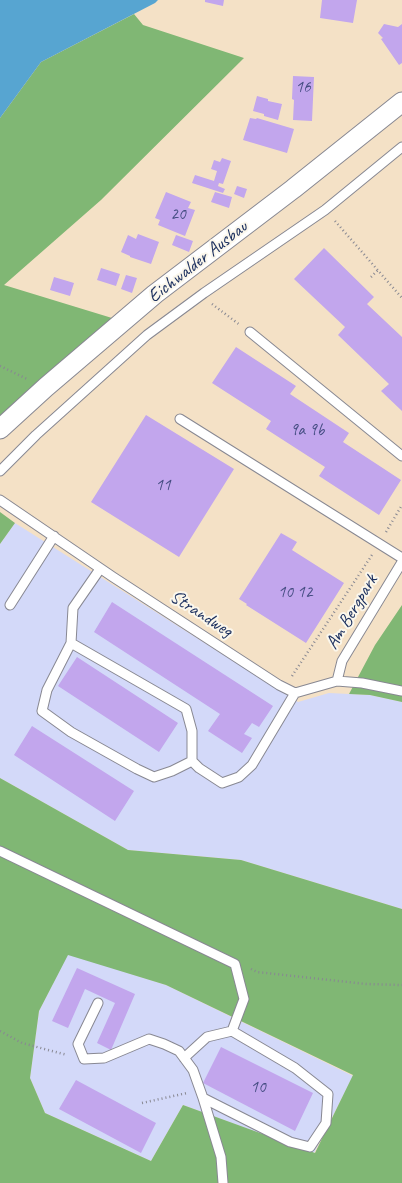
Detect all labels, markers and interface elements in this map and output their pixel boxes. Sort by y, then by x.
house number: 16 [295,78,311,98]
house number: 20 [170,205,186,225]
street label: Eichwalder Ausbau [144,216,252,308]
house number: 9a 9b [290,421,324,441]
house number: 11 [155,476,171,496]
street label: Am Bergpark [321,571,383,653]
house number: 10 12 [278,583,312,603]
street label: Strandweg [166,585,236,643]
house number: 10 [250,1078,266,1098]

